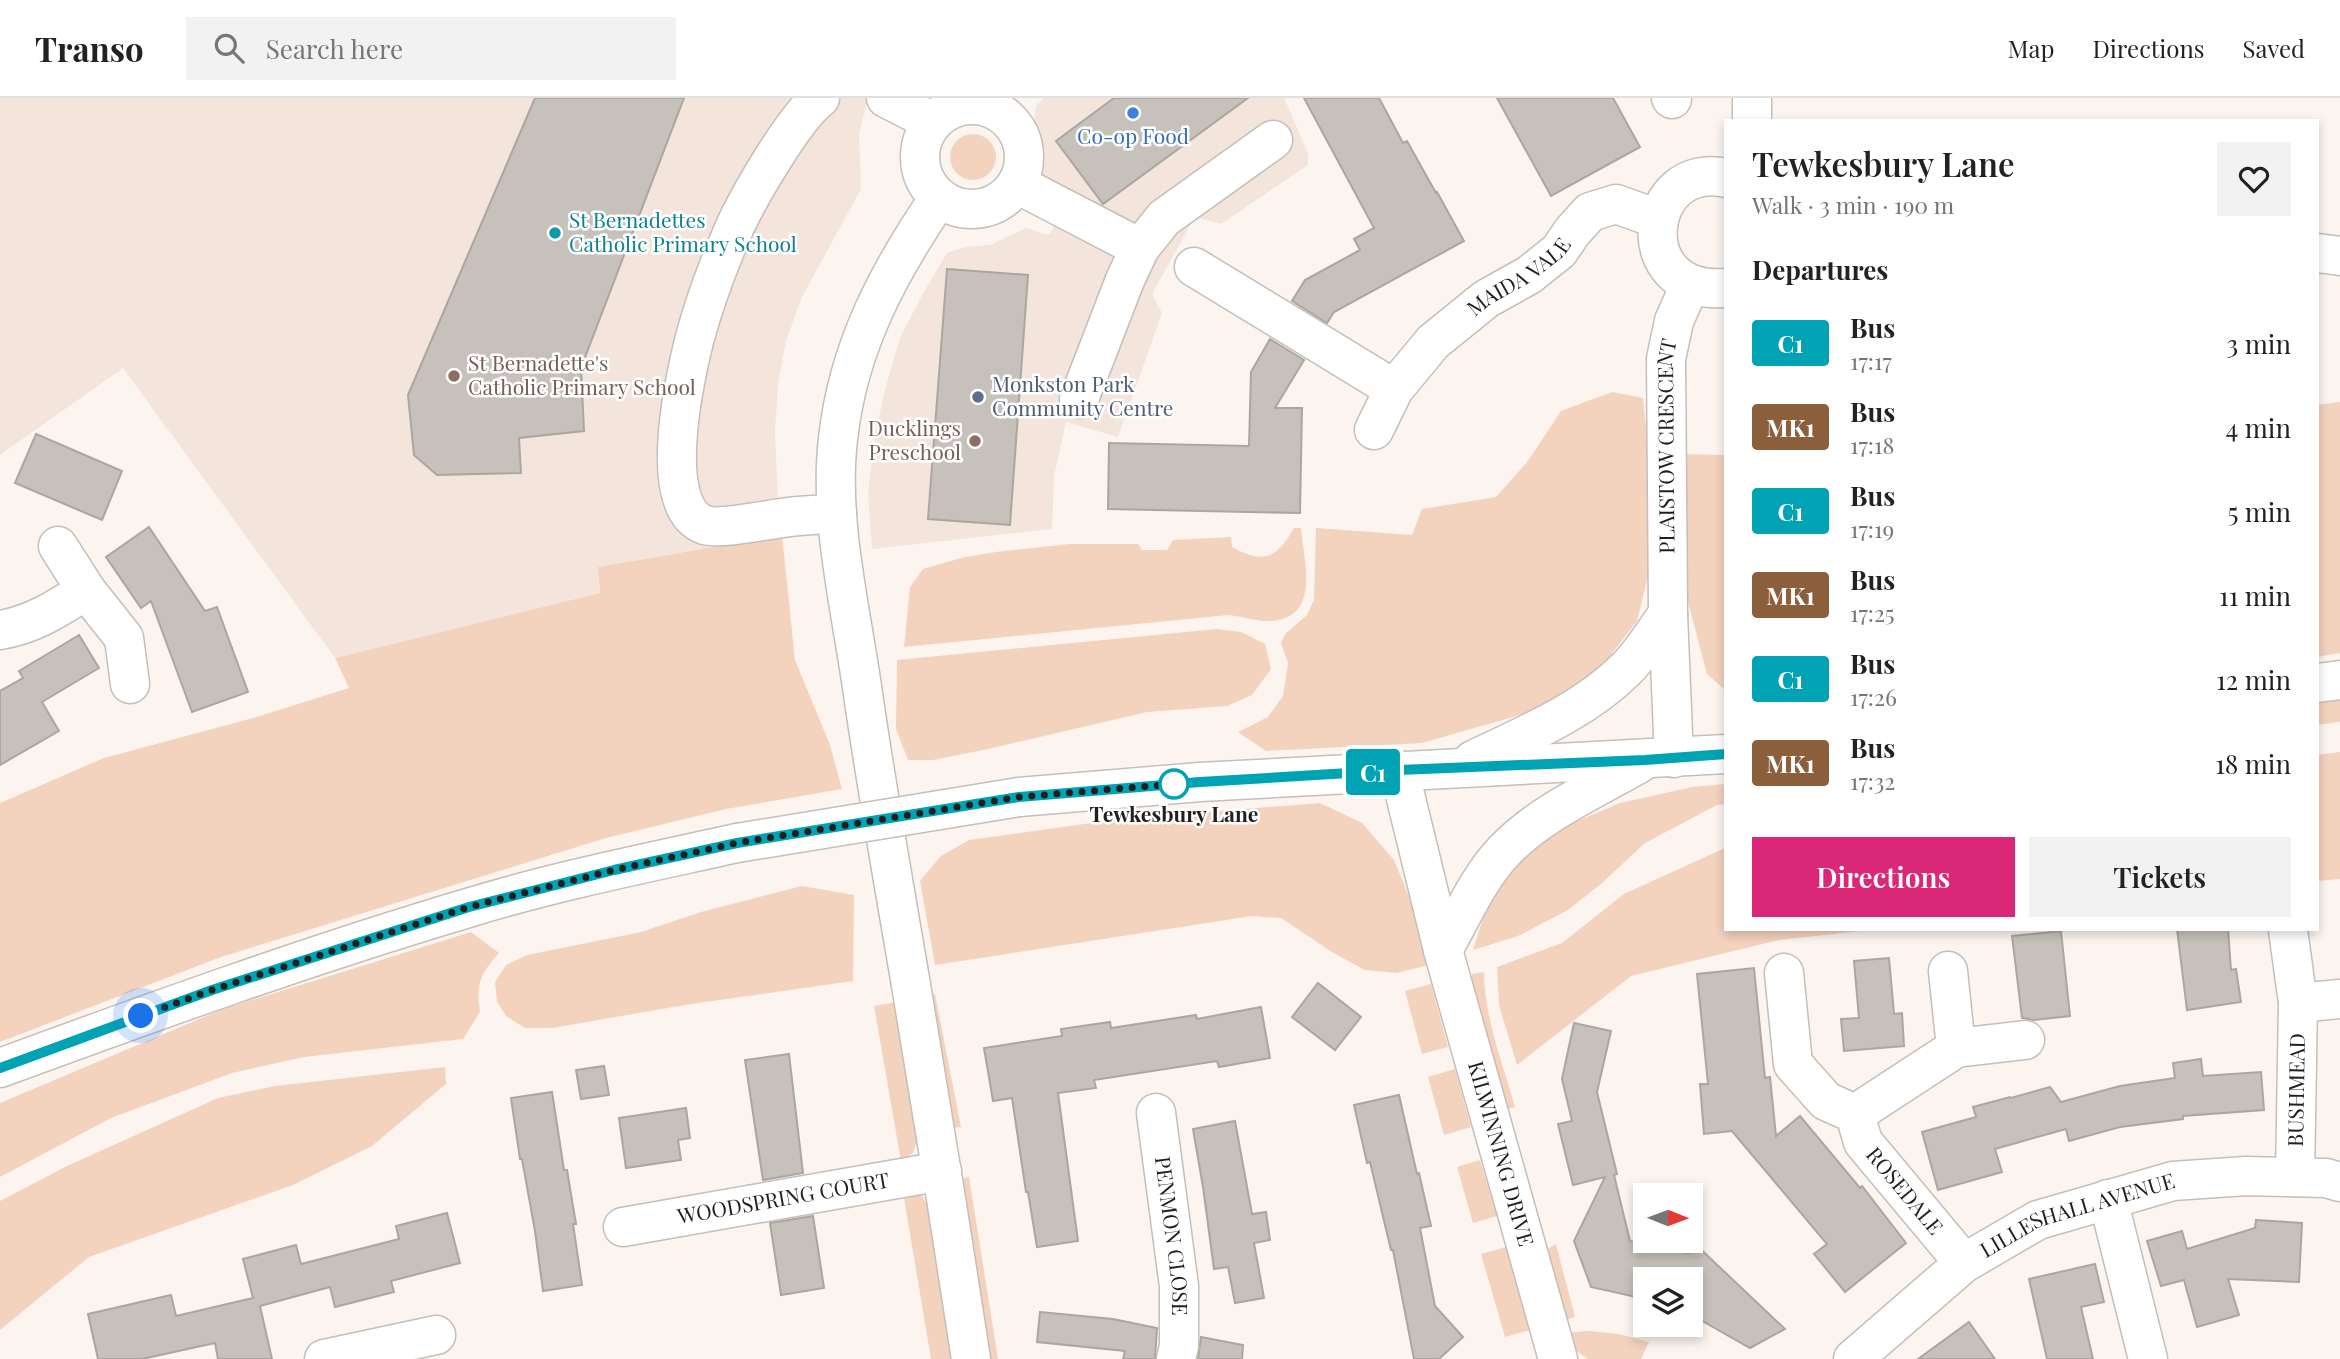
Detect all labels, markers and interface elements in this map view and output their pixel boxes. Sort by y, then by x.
search box [186,17,676,80]
text: Transo [35,26,144,70]
icon: search [210,29,248,67]
text: Search here [266,31,403,66]
text: Map [2008,32,2054,64]
text: Directions [2092,32,2205,64]
text: Saved [2243,32,2305,64]
marker: Co-op Food [1125,105,1141,121]
place label: Co-op Food [1077,121,1189,149]
text: Tewkesbury Lane [1752,141,2015,185]
button: heart [2217,142,2291,216]
text: Walk · 3 min · 190 m [1752,189,1954,220]
place label: St Bernadettes Catholic Primary School [569,205,797,257]
marker: St Bernadettes Catholic Primary School [547,225,563,241]
street label: MAIDA VALE [1460,231,1576,321]
text: Departures [1752,252,1888,287]
text: Bus [1850,310,1895,345]
text: 3 min [2227,326,2291,361]
text: C1 [1777,327,1804,359]
street label: PLAISTOW CRESCENT [1649,336,1682,554]
text: 17:17 [1850,345,1892,376]
place label: St Bernadette's Catholic Primary School [468,348,696,400]
marker: St Bernadette's Catholic Primary School [446,368,462,384]
place label: Monkston Park Community Centre [992,369,1173,421]
marker: Monkston Park Community Centre [970,389,986,405]
text: Bus [1850,394,1895,429]
text: 4 min [2225,410,2291,445]
text: MK1 [1766,411,1815,443]
place label: Ducklings Preschool [868,413,961,465]
text: 17:18 [1850,429,1894,460]
marker: Ducklings Preschool [967,433,983,449]
text: Bus [1850,478,1895,513]
text: 5 min [2228,494,2291,529]
text: C1 [1777,495,1804,527]
text: 17:19 [1850,513,1894,544]
text: Bus [1850,562,1895,597]
text: 11 min [2219,578,2291,613]
text: MK1 [1766,579,1815,611]
text: 17:25 [1850,597,1895,628]
text: Bus [1850,646,1895,681]
text: 12 min [2216,662,2291,697]
text: C1 [1777,663,1804,695]
text: 17:26 [1850,681,1897,712]
text: Bus [1850,730,1895,765]
text: 18 min [2215,746,2291,781]
text: MK1 [1766,747,1815,779]
line badge: C1 [1342,749,1404,795]
text: C1 [1360,756,1386,788]
text: 17:32 [1850,765,1895,796]
marker: Tewkesbury Lane [1159,769,1189,799]
place label: Tewkesbury Lane [1090,799,1258,827]
button: Directions [1752,837,2015,917]
button: Tickets [2029,837,2291,917]
your location [123,998,158,1033]
street label: BUSHMEAD [2280,1033,2310,1147]
street label: KILWINNING DRIVE [1463,1058,1542,1249]
street label: ROSEDALE [1861,1140,1950,1240]
street label: PENMON CLOSE [1150,1154,1196,1315]
street label: WOODSPRING COURT [674,1165,891,1229]
street label: LILLESHALL AVENUE [1974,1165,2178,1263]
north arrow [1633,1183,1703,1253]
map controls [1633,1183,1703,1337]
button: layers [1633,1267,1703,1337]

